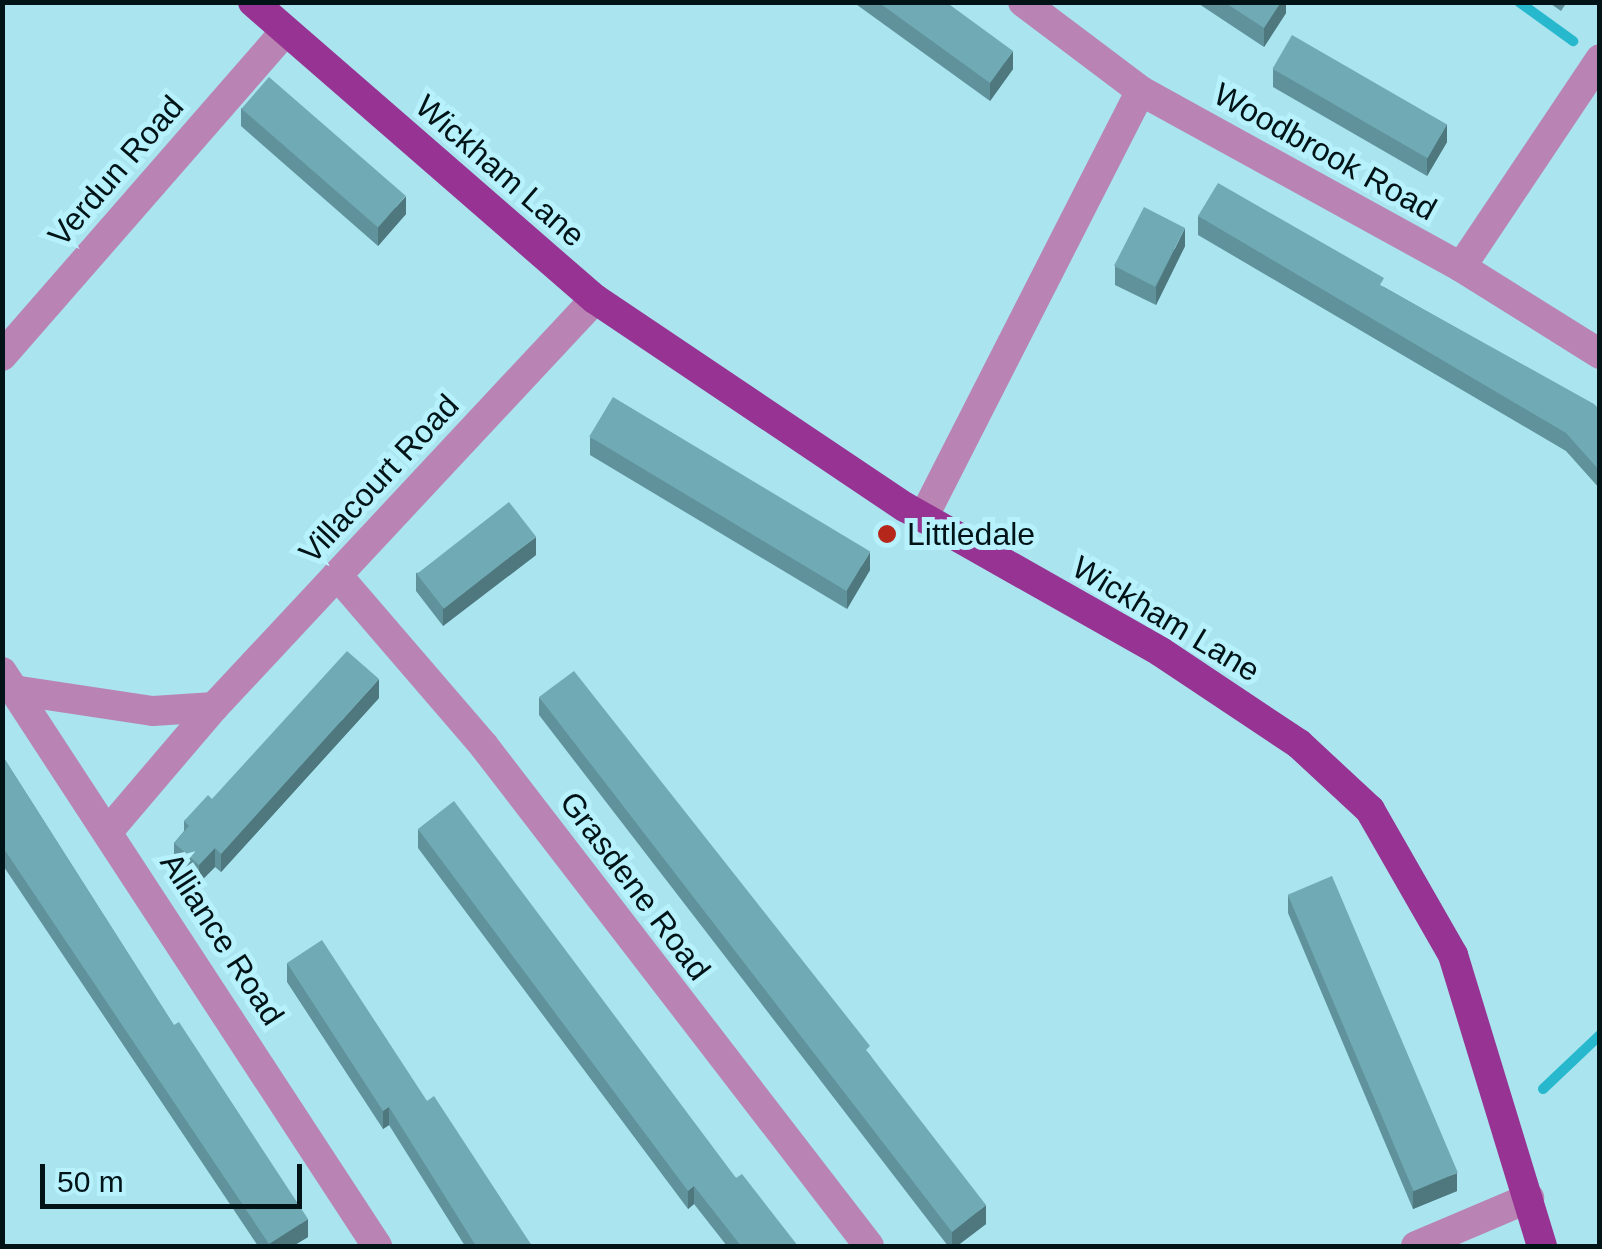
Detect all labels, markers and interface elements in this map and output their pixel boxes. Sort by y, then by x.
street label: Woodbrook Road [1207,75,1443,229]
street label: Wickham Lane [408,87,592,255]
street label: Verdun Road [40,88,192,254]
street label: Villacourt Road [291,387,467,571]
place label: Littledale [907,515,1035,553]
marker: Littledale [876,523,898,545]
street label: Wickham Lane [1065,548,1267,690]
street label: Grasdene Road [552,784,718,988]
street label: Alliance Road [152,846,292,1032]
scale bar [45,1144,308,1206]
text: 50 m [57,1165,124,1198]

